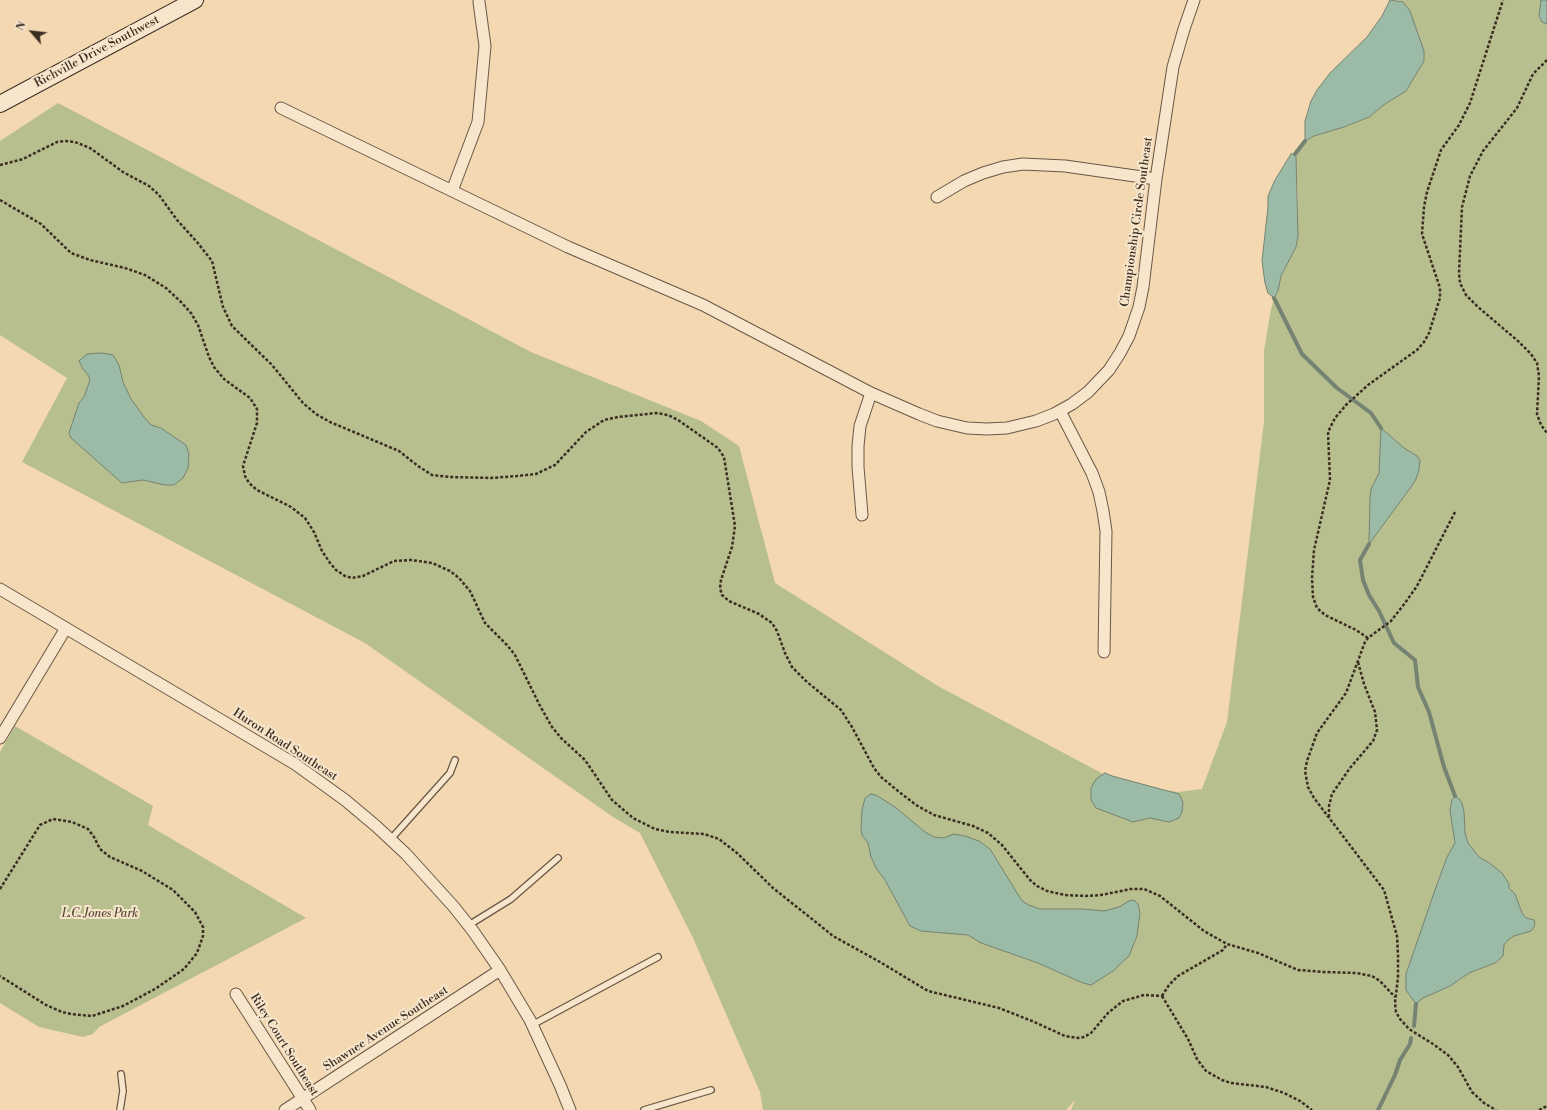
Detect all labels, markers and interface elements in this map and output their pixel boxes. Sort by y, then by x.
north arrow [12,12,52,52]
street label: Richville Drive Southwest [32,13,162,91]
text: N [13,19,30,34]
street label: Championship Circle Southeast [1118,136,1156,308]
street label: Huron Road Southeast [230,706,340,784]
park label: L.C. Jones Park [62,907,138,921]
street label: Shawnee Avenue Southeast [321,983,451,1075]
street label: Riley Court Southeast [247,991,321,1099]

